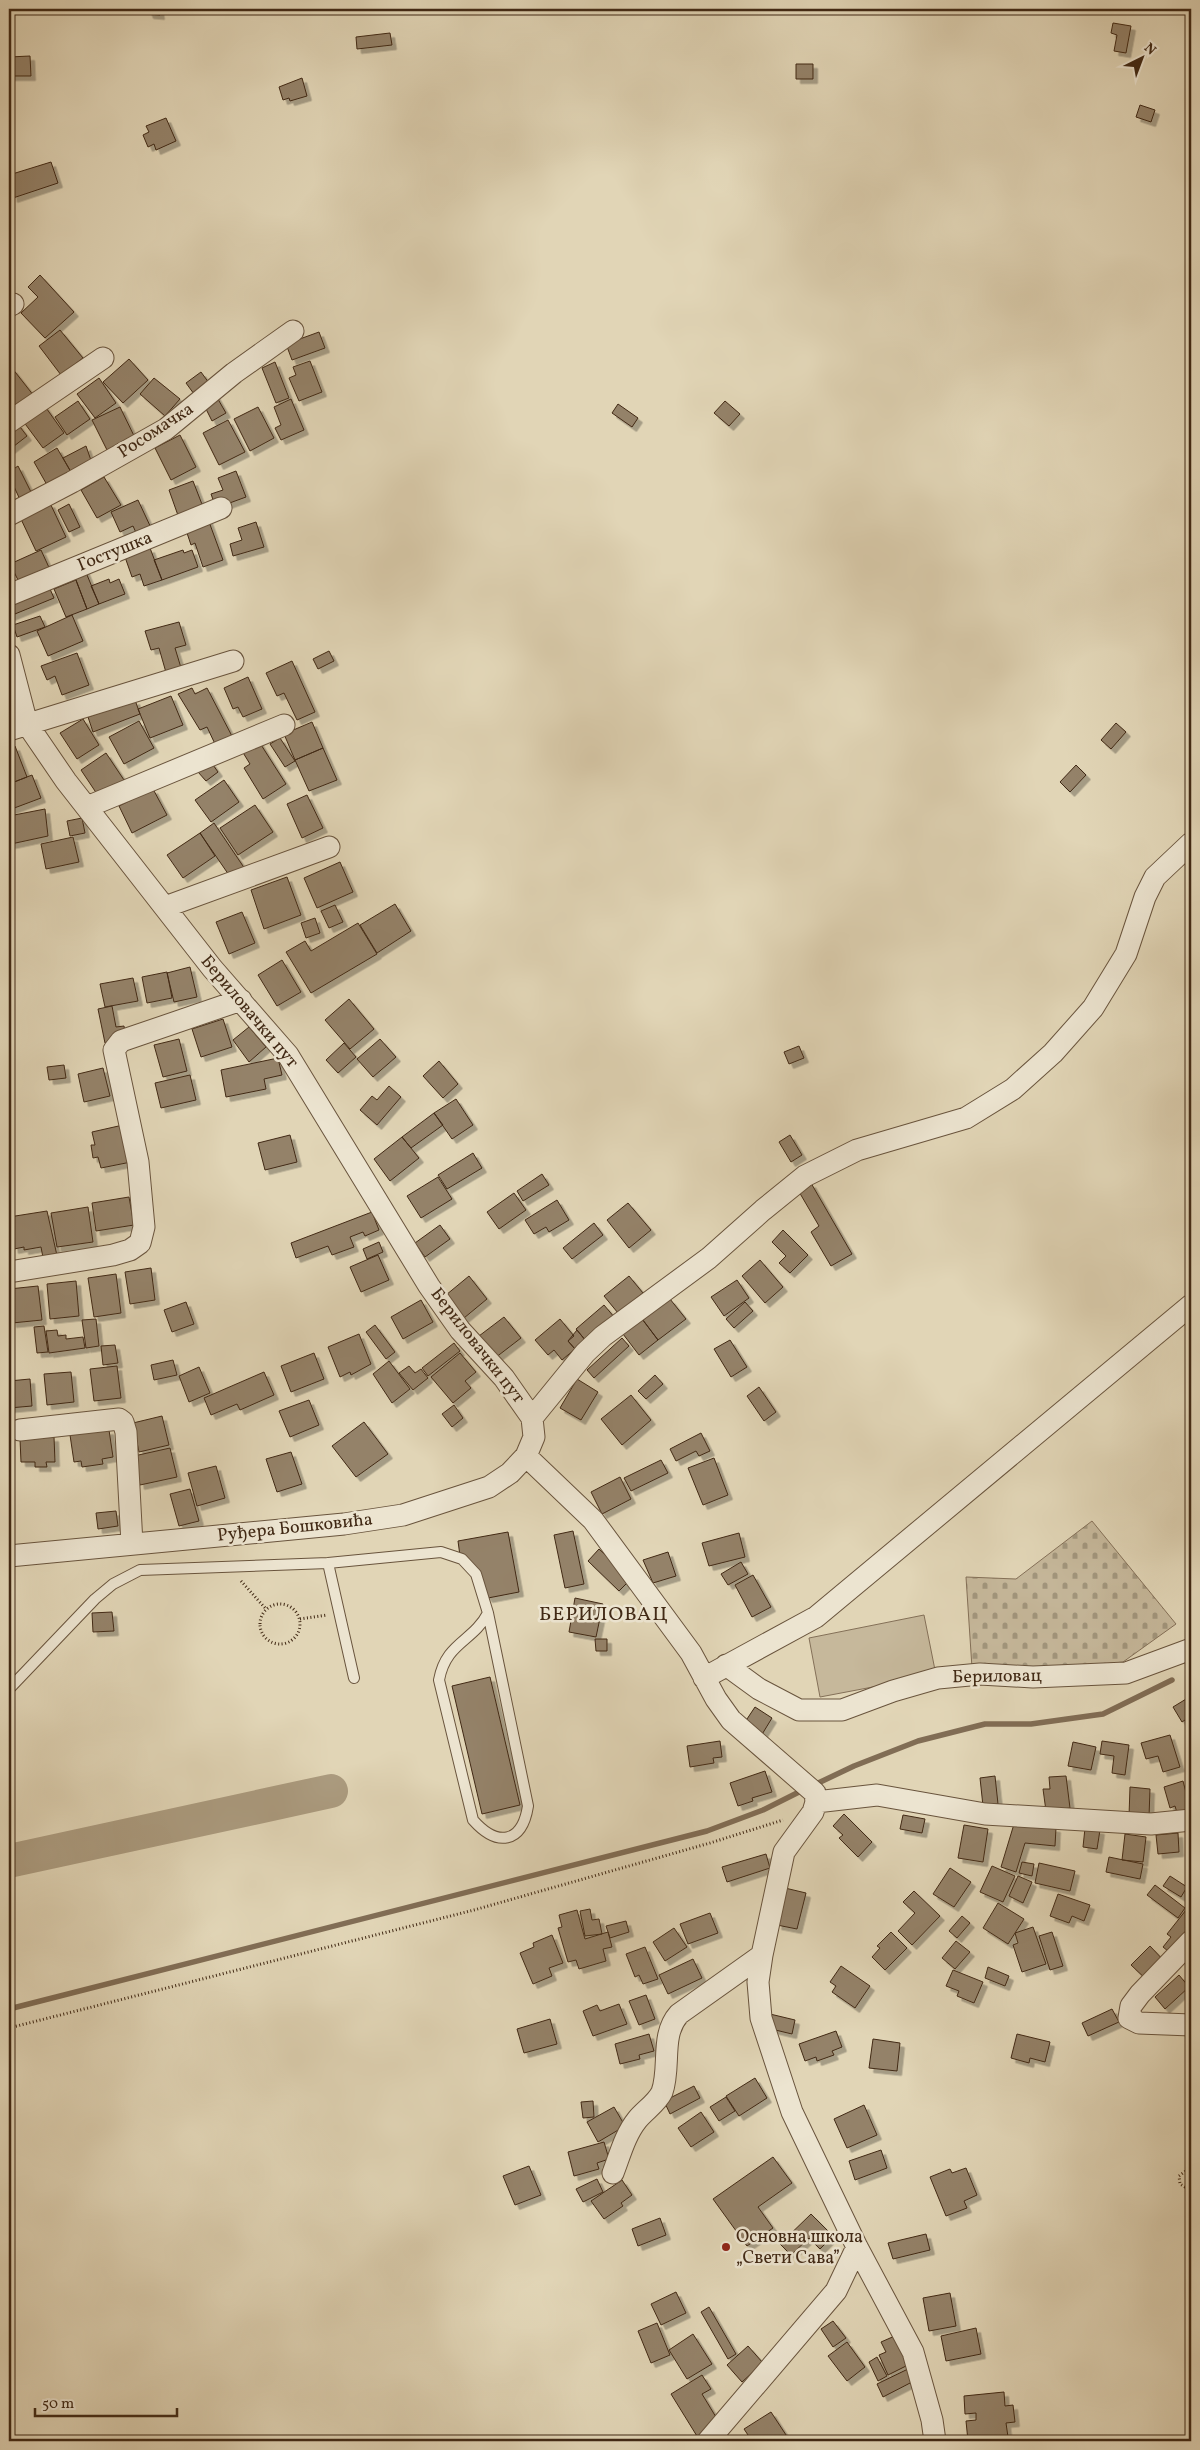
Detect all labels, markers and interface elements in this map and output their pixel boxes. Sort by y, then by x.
north arrow [1118,32,1168,82]
text: N [1140,39,1160,60]
street label: Росомачка [113,397,199,465]
street label: Гостушка [74,526,156,578]
street label: Бериловачки пут [194,950,304,1074]
street label: Бериловачки пут [424,1283,530,1409]
street label: Руђера Бошковића [216,1507,374,1549]
district label: БЕРИЛОВАЦ [539,1601,669,1629]
street label: Бериловац [952,1664,1042,1690]
place label: Основна школа „Свети Сава” [736,2225,863,2271]
marker: Основна школа „Свети Сава” [720,2241,732,2253]
scale bar [35,2385,178,2417]
text: 50 m [42,2394,74,2415]

